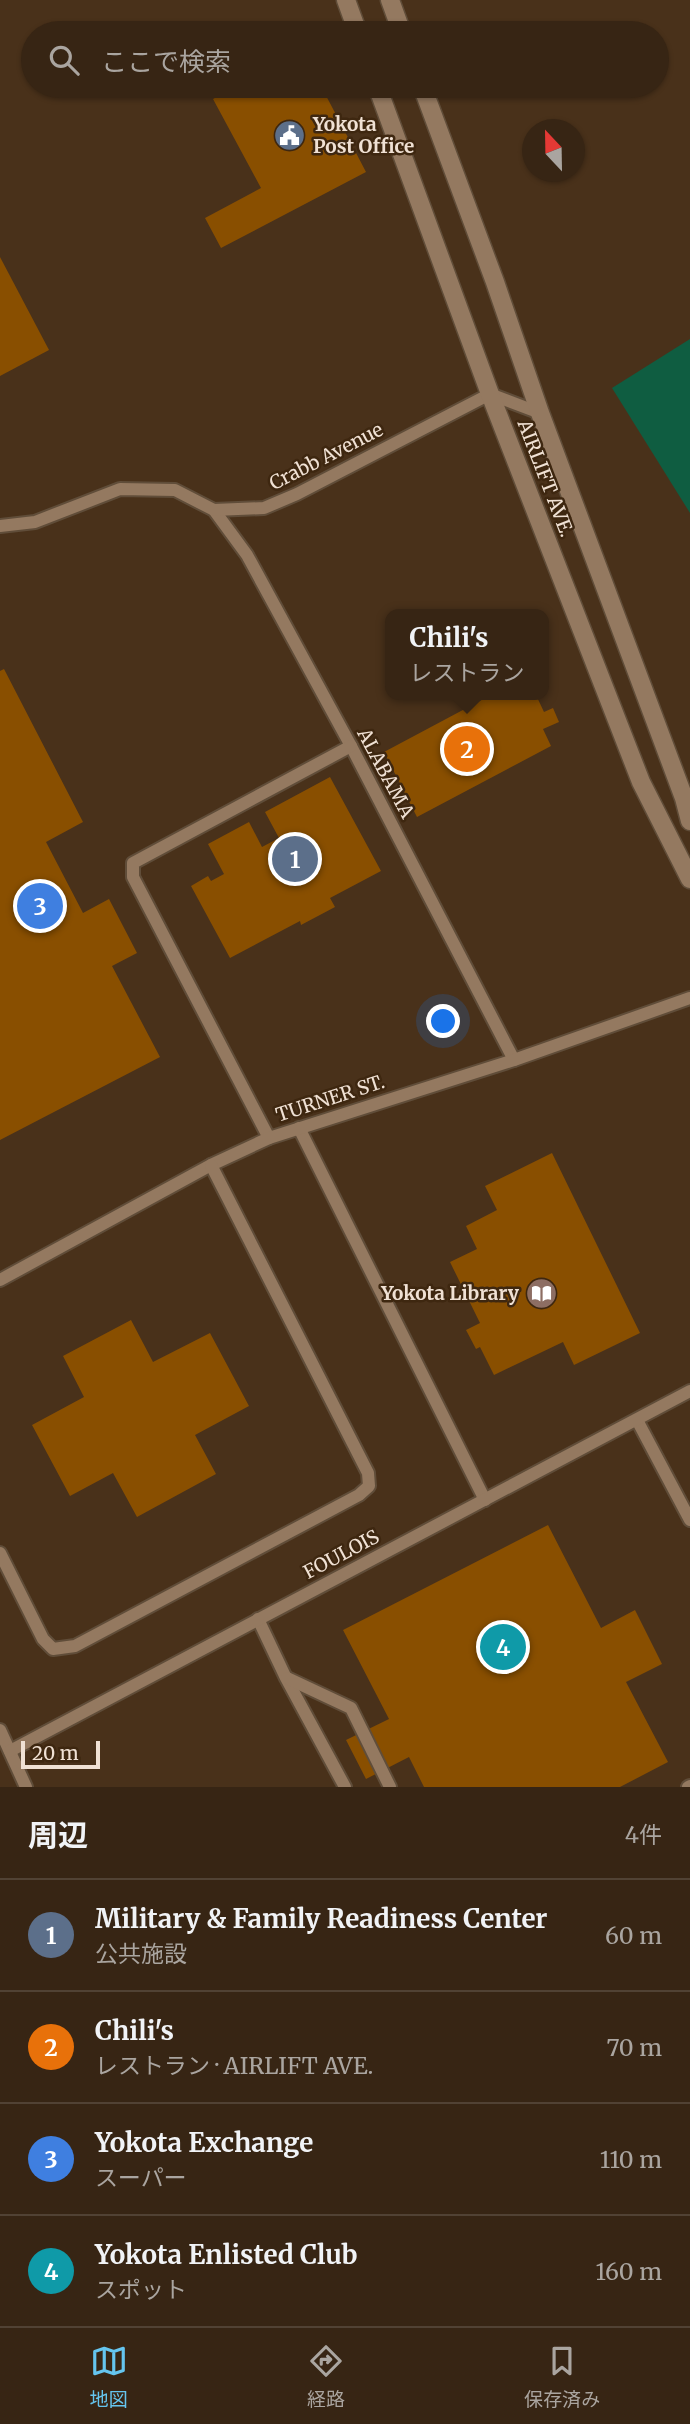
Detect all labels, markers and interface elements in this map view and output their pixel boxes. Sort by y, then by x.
search box [21,21,669,98]
icon: search [45,41,83,79]
text: ここで検索 [101,45,231,78]
place label: Yokota Post Office [312,112,414,158]
public building icon: Yokota Post Office [273,118,307,152]
north arrow [522,119,585,182]
street label: AIRLIFT AVE. [512,415,579,540]
street label: Crabb Avenue [265,417,387,495]
popup [385,609,549,700]
text: Chili's [410,621,488,654]
text: レストラン [410,658,525,687]
street label: ALABAMA [352,723,420,823]
pin: 2 [444,723,490,775]
pin: 1 [272,833,318,885]
pin: 3 [17,880,63,932]
your location [426,1004,460,1038]
street label: TURNER ST. [273,1069,387,1127]
library icon: Yokota Library [525,1276,559,1310]
place label: Yokota Library [380,1281,520,1305]
street label: FOULOIS [299,1524,383,1584]
pin: 4 [480,1621,526,1673]
scale bar [21,1738,100,1770]
text: 20 m [32,1741,79,1765]
text: 周辺 [28,1816,88,1854]
text: 4件 [625,1820,662,1849]
text: Military & Family Readiness Center [95,1902,547,1935]
text: 1 [46,1921,56,1950]
text: 60 m [605,1921,662,1950]
text: 公共施設 [95,1939,187,1968]
text: Chili's [95,2014,174,2047]
text: 2 [44,2033,58,2062]
text: 70 m [606,2033,662,2062]
text: レストラン · AIRLIFT AVE. [95,2051,373,2080]
text: Yokota Exchange [95,2126,313,2159]
text: 3 [44,2145,58,2174]
text: 110 m [600,2145,662,2174]
text: スーパー [95,2163,187,2192]
text: Yokota Enlisted Club [95,2238,358,2271]
text: 4 [44,2257,58,2286]
text: 160 m [596,2257,662,2286]
text: スポット [95,2275,187,2304]
tab: 地図 [90,2342,128,2411]
tab: 経路 [307,2342,345,2411]
tab: 保存済み [524,2342,600,2411]

